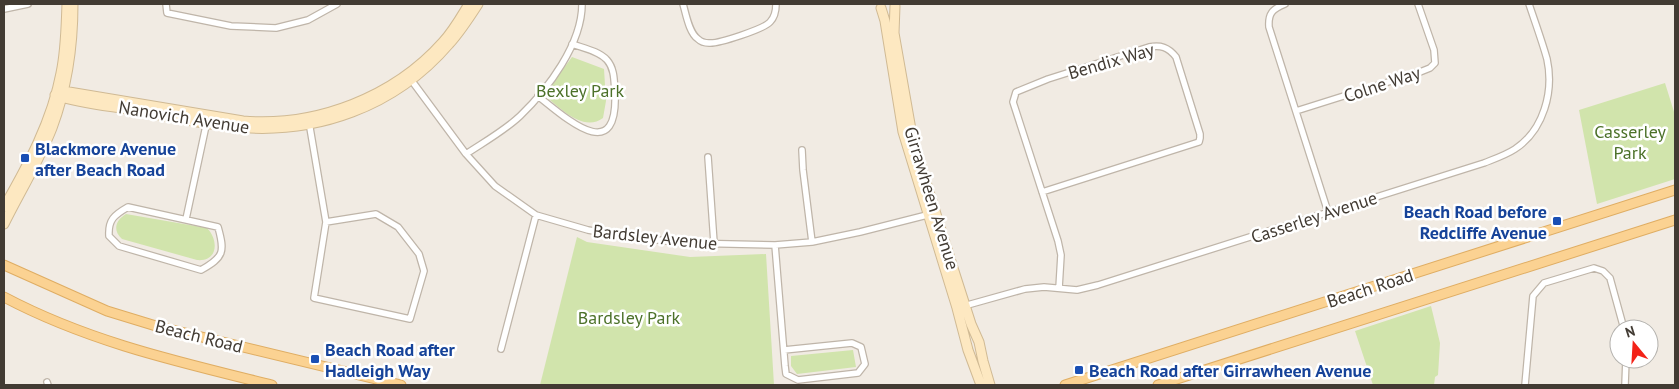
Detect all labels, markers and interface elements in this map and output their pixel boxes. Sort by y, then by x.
street label: Bendix Way [1065,38,1157,84]
street label: Colne Way [1341,61,1424,107]
park label: Bexley Park [536,79,624,102]
street label: Nanovich Avenue [117,95,251,139]
park label: Casserley Park [1594,120,1666,164]
street label: Girrawheen Avenue [899,124,965,272]
place label: Blackmore Avenue after Beach Road [35,137,176,181]
marker: Blackmore Avenue after Beach Road [19,152,31,164]
street label: Casserley Avenue [1248,186,1380,248]
place label: Beach Road before Redcliffe Avenue [1404,200,1547,244]
marker: Beach Road before Redcliffe Avenue [1551,215,1563,227]
street label: Bardsley Avenue [592,219,718,255]
street label: Beach Road [1324,263,1416,313]
park label: Bardsley Park [578,306,681,329]
street label: Beach Road [153,314,245,358]
north arrow [1609,319,1659,369]
text: N [1623,322,1637,342]
place label: Beach Road after Hadleigh Way [325,338,456,382]
marker: Beach Road after Hadleigh Way [309,353,321,365]
place label: Beach Road after Girrawheen Avenue [1089,359,1371,382]
marker: Beach Road after Girrawheen Avenue [1073,364,1085,376]

